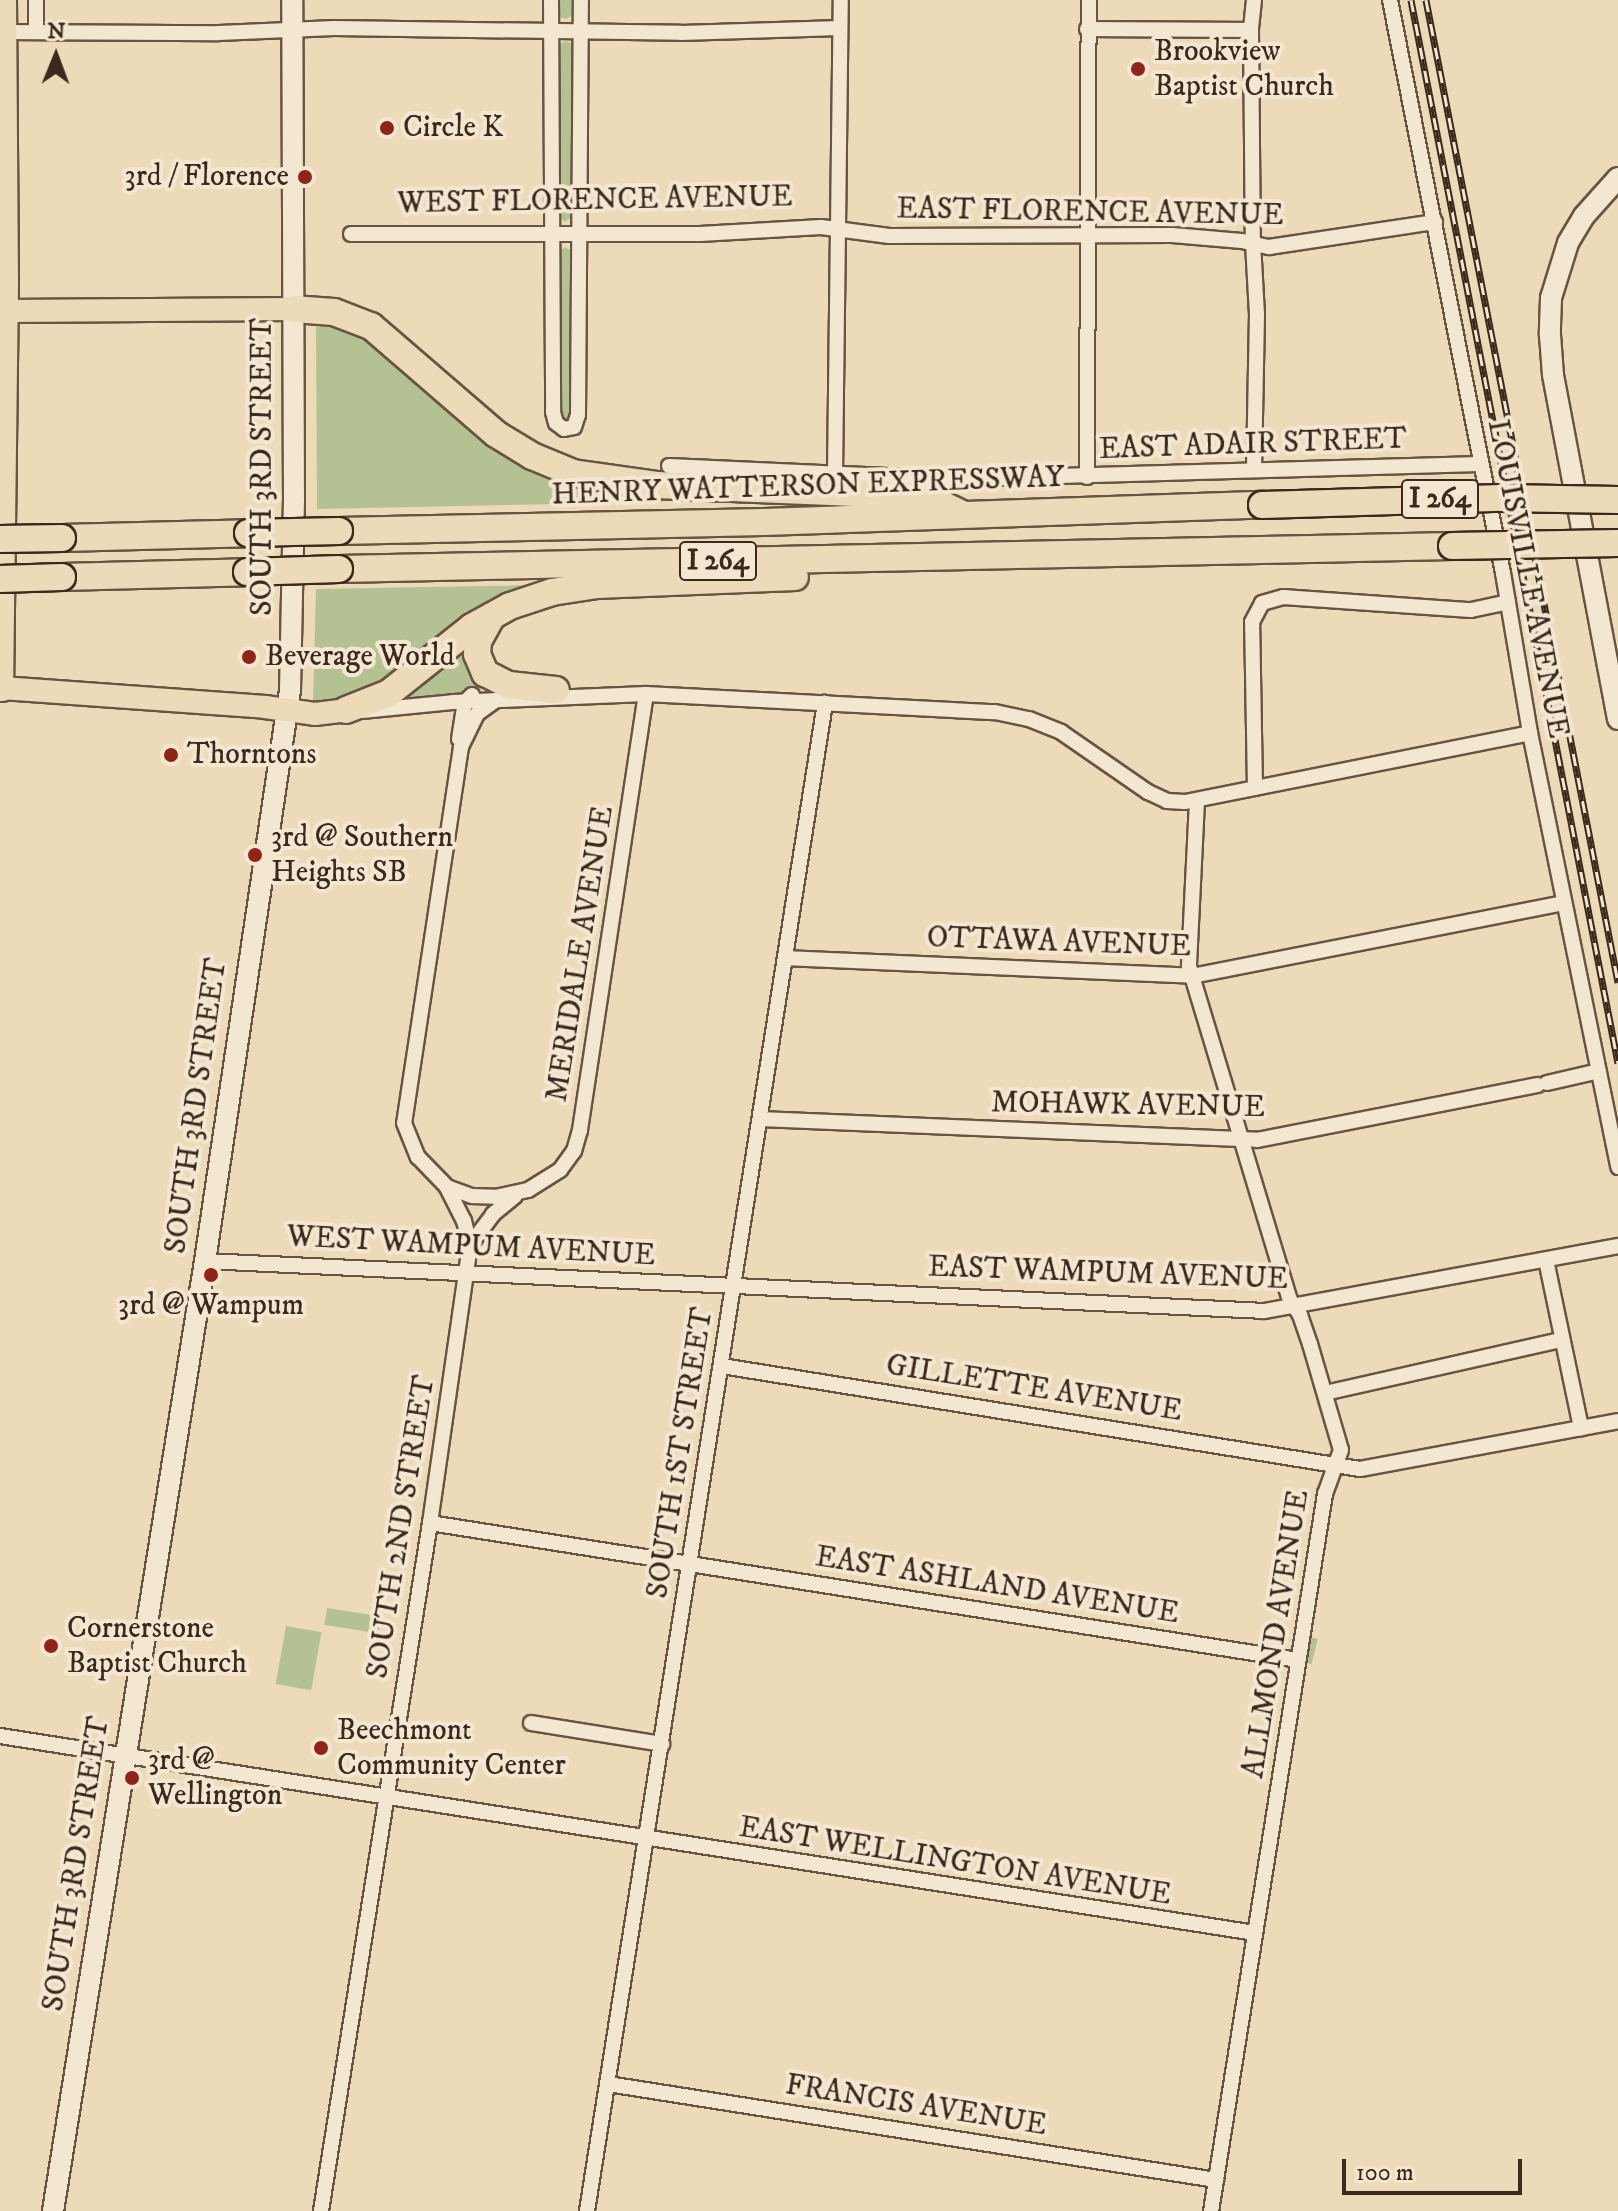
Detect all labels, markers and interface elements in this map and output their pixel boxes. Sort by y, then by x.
north arrow [16,16,96,96]
text: N [47,18,66,45]
place label: Brookview Baptist Church [1154,34,1334,104]
marker: Brookview Baptist Church [1129,60,1147,78]
place label: Circle K [403,110,503,146]
marker: Circle K [378,119,396,137]
place label: 3rd / Florence [124,159,289,195]
marker: 3rd / Florence [296,168,314,186]
street label: WEST FLORENCE AVENUE [397,180,793,222]
street label: EAST FLORENCE AVENUE [896,192,1284,234]
street label: SOUTH 3RD STREET [245,318,281,616]
street label: LOUISVILLE AVENUE [1478,417,1576,741]
street label: EAST ADAIR STREET [1099,422,1407,468]
street label: HENRY WATTERSON EXPRESSWAY [551,460,1065,514]
road number: I 264 [1400,475,1480,523]
road number: I 264 [678,537,758,585]
place label: Beverage World [265,639,455,675]
marker: Beverage World [240,648,258,666]
place label: Thorntons [187,737,316,773]
marker: Thorntons [162,746,180,764]
street label: MERIDALE AVENUE [540,804,622,1104]
place label: 3rd @ Southern Heights SB [271,820,453,890]
marker: 3rd @ Southern Heights SB [246,846,264,864]
street label: OTTAWA AVENUE [926,920,1192,966]
street label: SOUTH 3RD STREET [158,956,236,1256]
street label: MOHAWK AVENUE [991,1086,1265,1126]
street label: WEST WAMPUM AVENUE [286,1219,656,1275]
street label: EAST WAMPUM AVENUE [927,1250,1289,1298]
marker: 3rd @ Wampum [202,1266,220,1284]
place label: 3rd @ Wampum [118,1288,304,1324]
street label: SOUTH 1ST STREET [640,1305,722,1601]
street label: GILLETTE AVENUE [884,1348,1184,1430]
street label: SOUTH 2ND STREET [360,1373,444,1681]
street label: ALLMOND AVENUE [1236,1487,1318,1781]
street label: EAST ASHLAND AVENUE [813,1539,1181,1633]
place label: Cornerstone Baptist Church [67,1611,247,1682]
marker: Cornerstone Baptist Church [42,1637,60,1655]
place label: Beechmont Community Center [337,1713,566,1784]
street label: SOUTH 3RD STREET [36,1714,118,2014]
marker: Beechmont Community Center [312,1739,330,1757]
place label: 3rd @ Wellington [148,1743,282,1814]
marker: 3rd @ Wellington [123,1769,141,1787]
street label: EAST WELLINGTON AVENUE [736,1810,1174,1914]
street label: FRANCIS AVENUE [783,2068,1049,2144]
scale bar [1346,2143,1526,2193]
text: 100 m [1356,2158,1414,2188]

